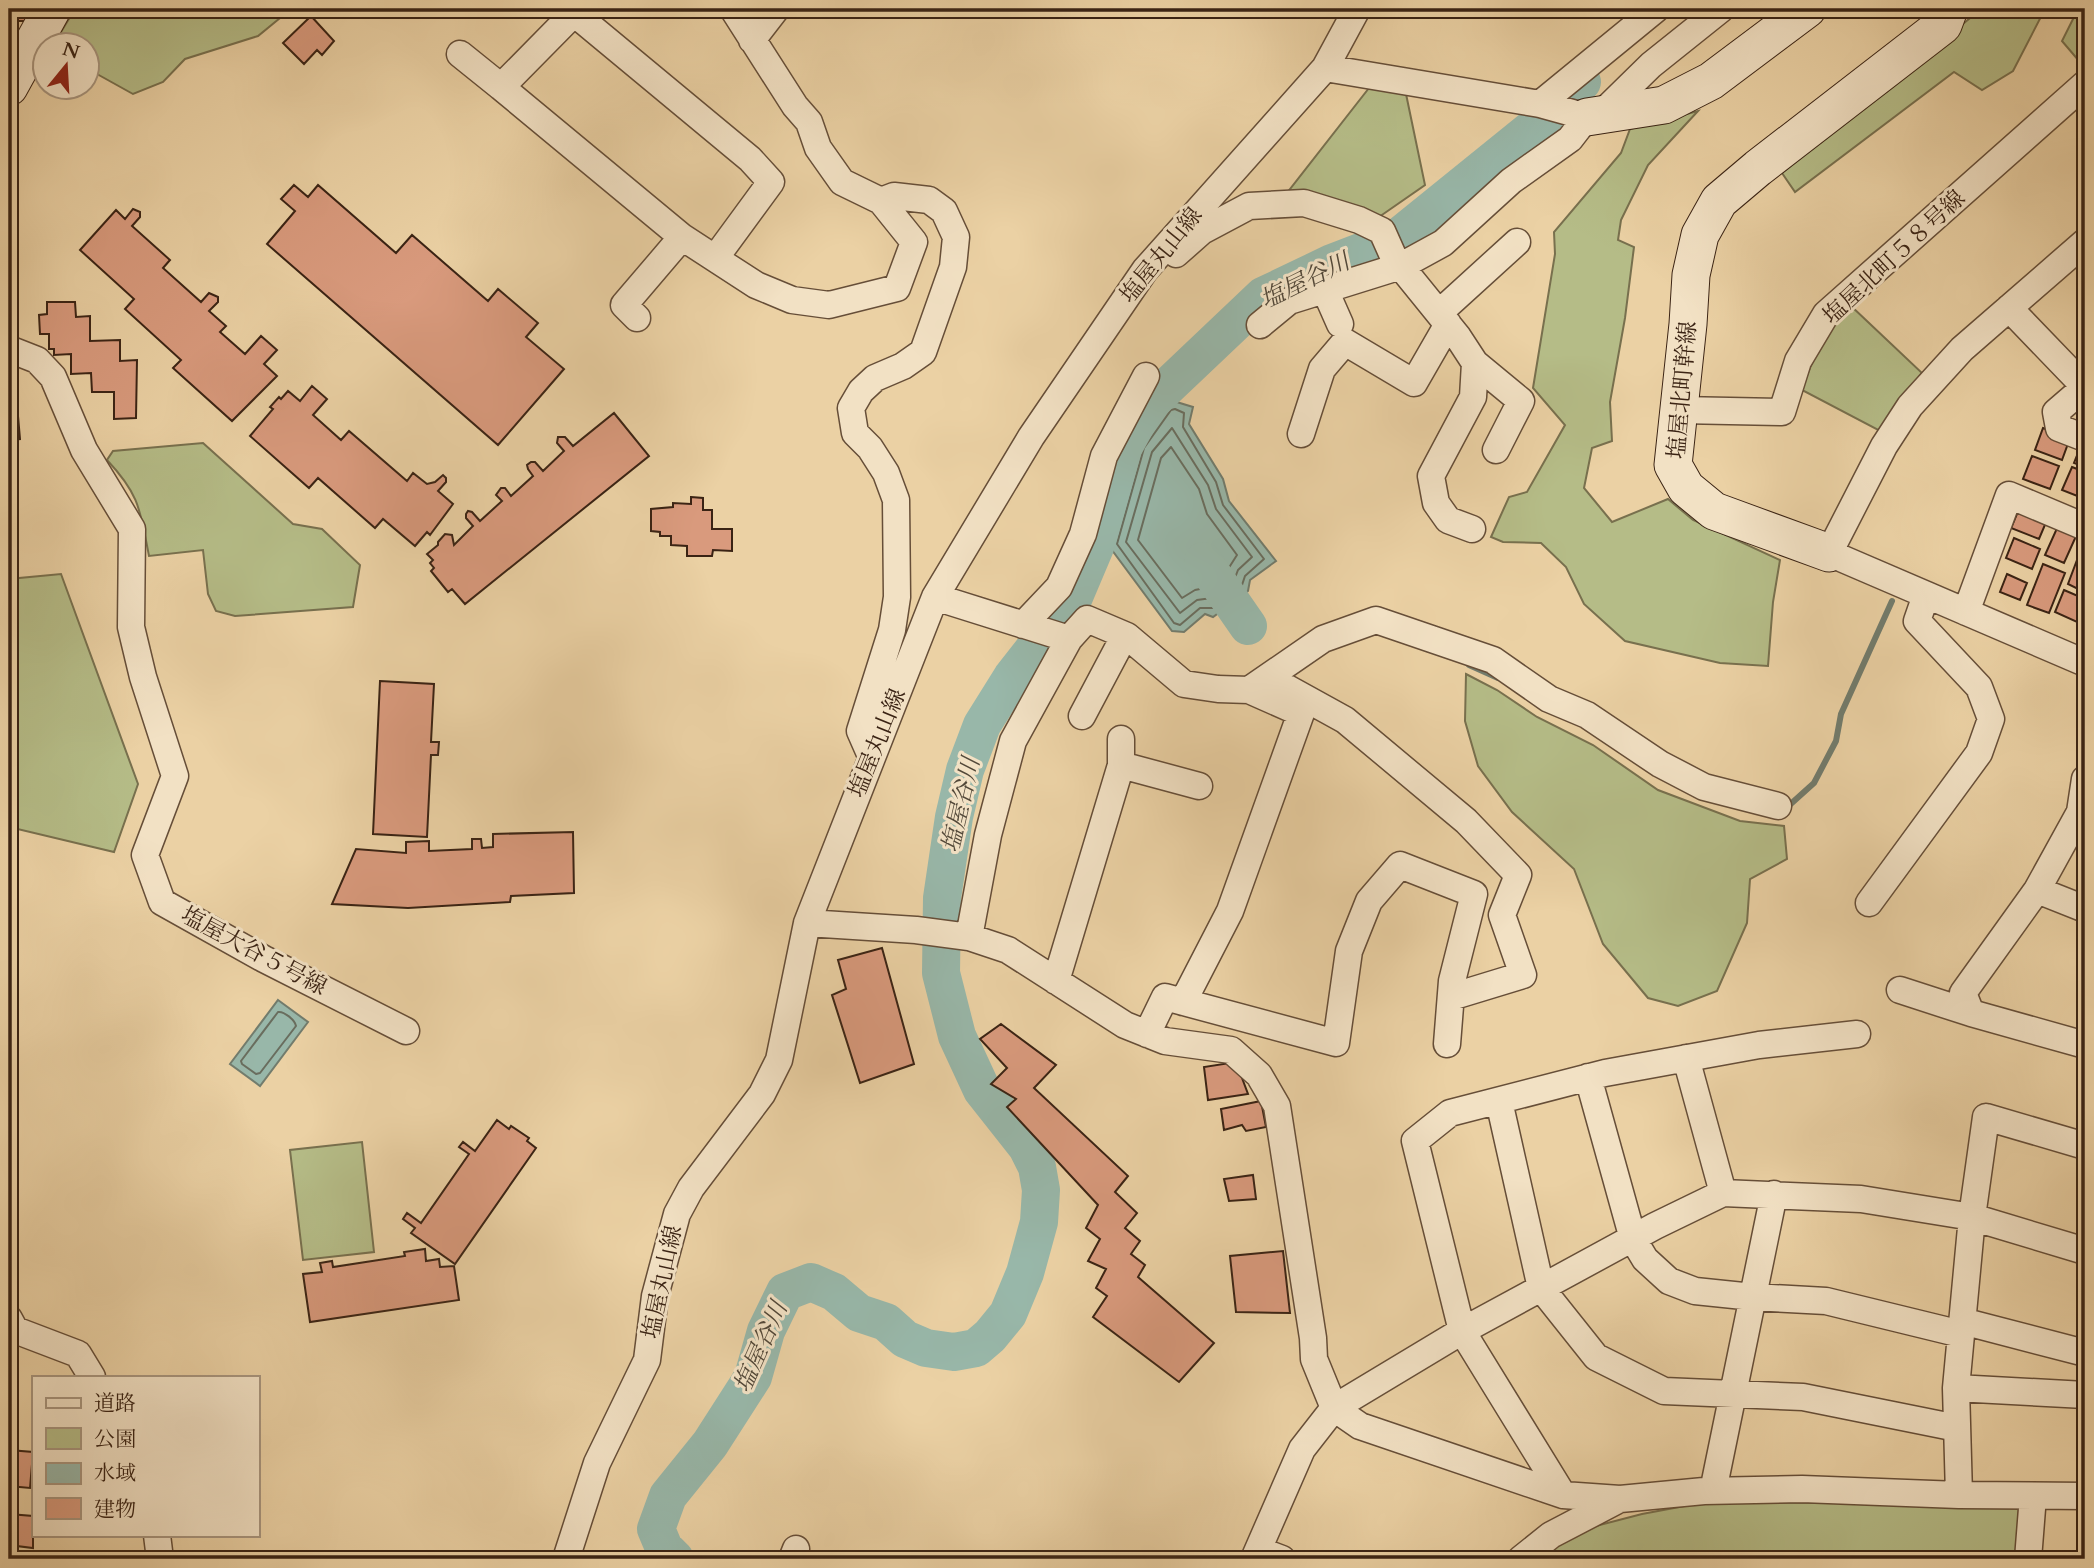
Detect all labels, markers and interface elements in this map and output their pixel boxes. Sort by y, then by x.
north arrow [32,32,102,102]
text: N [59,36,83,66]
street label: 塩屋北町５８号線 [1816,183,1972,331]
street label: 塩屋丸山線 [1113,201,1209,309]
water label: 塩屋谷川 [1255,244,1358,317]
street label: 塩屋北町幹線 [1661,320,1703,460]
street label: 塩屋丸山線 [841,684,913,802]
water label: 塩屋谷川 [934,752,989,855]
street label: 塩屋大谷５号線 [176,900,332,1002]
street label: 塩屋丸山線 [635,1223,689,1341]
water label: 塩屋谷川 [726,1294,797,1398]
legend [32,1376,259,1536]
text: 道路 [94,1389,136,1418]
text: 公園 [94,1425,136,1454]
text: 水域 [94,1459,136,1488]
text: 建物 [94,1495,136,1524]

